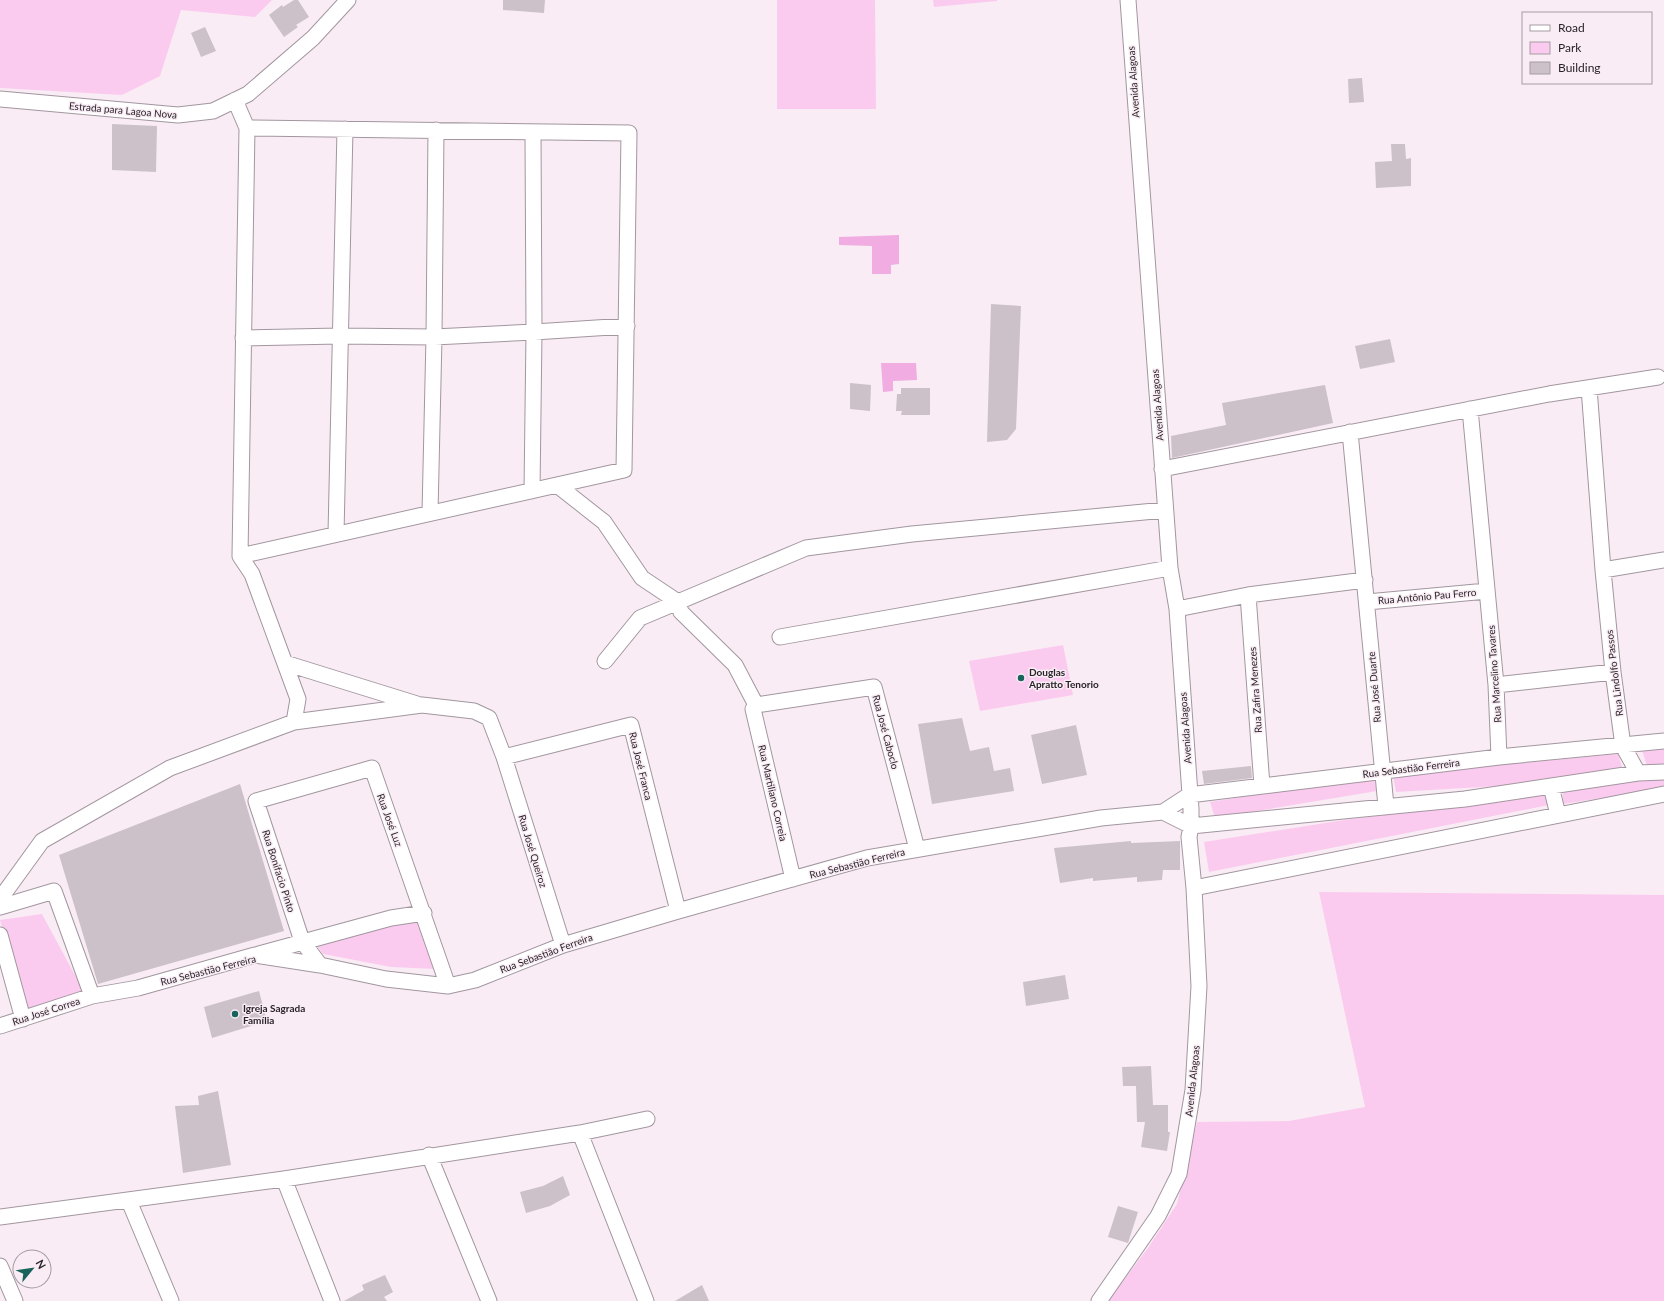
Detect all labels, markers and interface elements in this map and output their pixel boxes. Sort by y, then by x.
legend [1522,12,1652,84]
text: Road [1558,20,1585,35]
text: Park [1558,40,1582,55]
street label: Avenida Alagoas [1125,46,1141,118]
text: Building [1558,60,1601,75]
street label: Estrada para Lagoa Nova [68,99,178,121]
street label: Avenida Alagoas [1149,369,1165,441]
street label: Rua Antônio Pau Ferro [1377,586,1477,606]
street label: Rua Marcelino Tavares [1485,625,1503,723]
street label: Rua Lindolfo Passos [1603,629,1625,717]
street label: Rua Zafira Menezes [1246,647,1264,733]
street label: Rua José Duarte [1365,651,1383,723]
place label: Douglas Apratto Tenorio [1028,666,1099,690]
marker: Douglas Apratto Tenorio [1016,673,1026,683]
street label: Avenida Alagoas [1177,692,1193,764]
street label: Rua José Caboclo [870,694,902,771]
street label: Rua José Franca [627,731,655,801]
street label: Rua Martiliano Correia [756,744,790,842]
street label: Rua Sebastião Ferreira [1362,756,1460,780]
street label: Rua José Luz [375,792,405,849]
street label: Rua José Queiroz [516,813,550,889]
street label: Rua Bonifacio Pinto [260,828,298,914]
street label: Rua Sebastião Ferreira [808,845,906,881]
street label: Rua Sebastião Ferreira [498,931,594,975]
street label: Rua Sebastião Ferreira [159,952,257,988]
street label: Rua José Correa [11,994,81,1028]
place label: Igreja Sagrada Família [243,1002,305,1026]
marker: Igreja Sagrada Família [230,1009,240,1019]
street label: Avenida Alagoas [1182,1045,1202,1117]
north arrow [12,1249,52,1289]
text: N [33,1257,49,1271]

